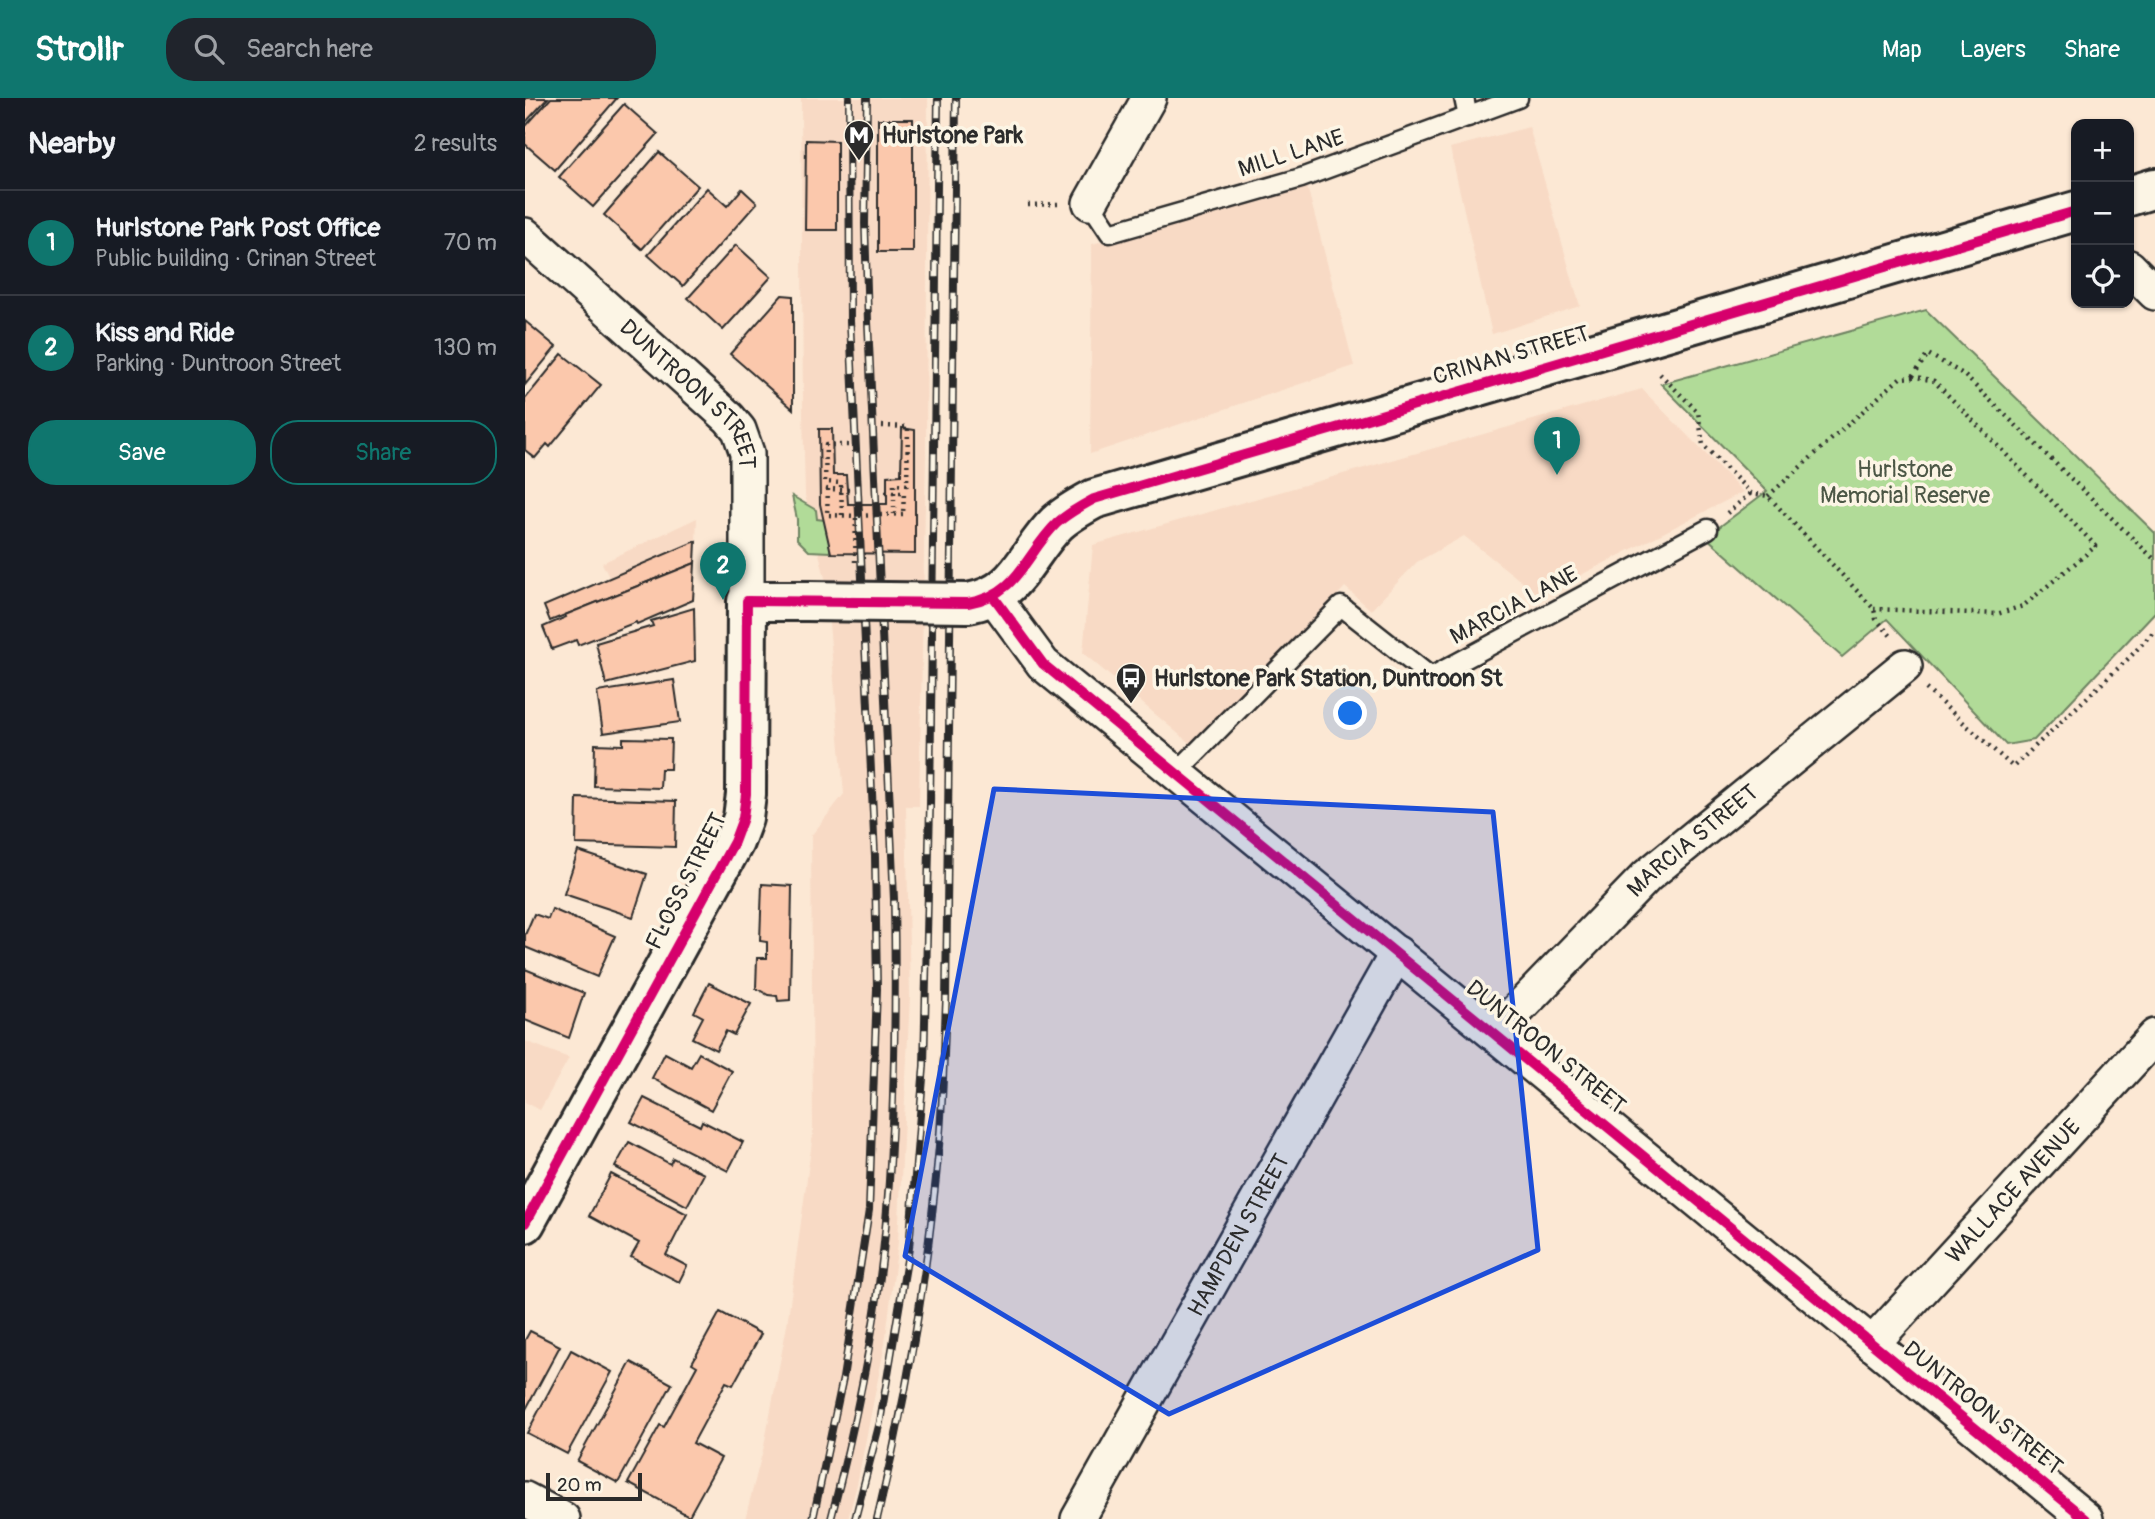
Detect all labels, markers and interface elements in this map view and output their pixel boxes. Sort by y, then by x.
search box [166,18,656,81]
text: Strollr [35,29,124,70]
icon: search [190,30,228,68]
text: Search here [246,33,373,65]
text: Map [1882,35,1922,64]
text: Layers [1960,35,2026,64]
text: Share [2064,35,2120,64]
metro station icon: Hurlstone Park [842,118,876,162]
map controls [2071,119,2134,308]
button: + [2071,119,2134,182]
place label: Hurlstone Park [882,121,1024,150]
street label: MILL LANE [1235,122,1348,184]
text: Nearby [28,125,115,162]
text: 2 results [414,129,497,158]
button: − [2071,182,2134,245]
text: Hurlstone Park Post Office [95,212,380,244]
text: 1 [47,228,56,257]
text: 70 m [444,228,497,257]
text: Public building · Crinan Street [95,244,376,273]
button: locate [2071,245,2134,308]
street label: DUNTROON STREET [614,313,762,469]
text: Kiss and Ride [95,317,234,349]
street label: CRINAN STREET [1430,319,1593,391]
text: 2 [45,333,57,362]
text: 130 m [434,333,497,362]
text: Parking · Duntroon Street [95,349,341,378]
pin: 1 [1534,417,1580,475]
button: Save [28,420,256,485]
button: Share [270,420,497,485]
park label: Hurlstone Memorial Reserve [1820,455,1991,510]
pin: 2 [700,542,746,600]
street label: MARCIA LANE [1445,559,1583,651]
bus stop icon: Hurlstone Park Station, Duntroon St [1114,661,1148,705]
place label: Hurlstone Park Station, Duntroon St [1154,664,1503,693]
your location [1333,696,1367,730]
street label: MARCIA STREET [1620,777,1764,903]
street label: FLOSS STREET [639,808,733,954]
street label: DUNTROON STREET [1460,974,1632,1120]
street label: WALLACE AVENUE [1939,1112,2086,1269]
street label: HAMPDEN STREET [1181,1148,1296,1322]
street label: DUNTROON STREET [1897,1335,2069,1481]
scale bar [546,1470,642,1502]
text: 20 m [557,1473,602,1497]

